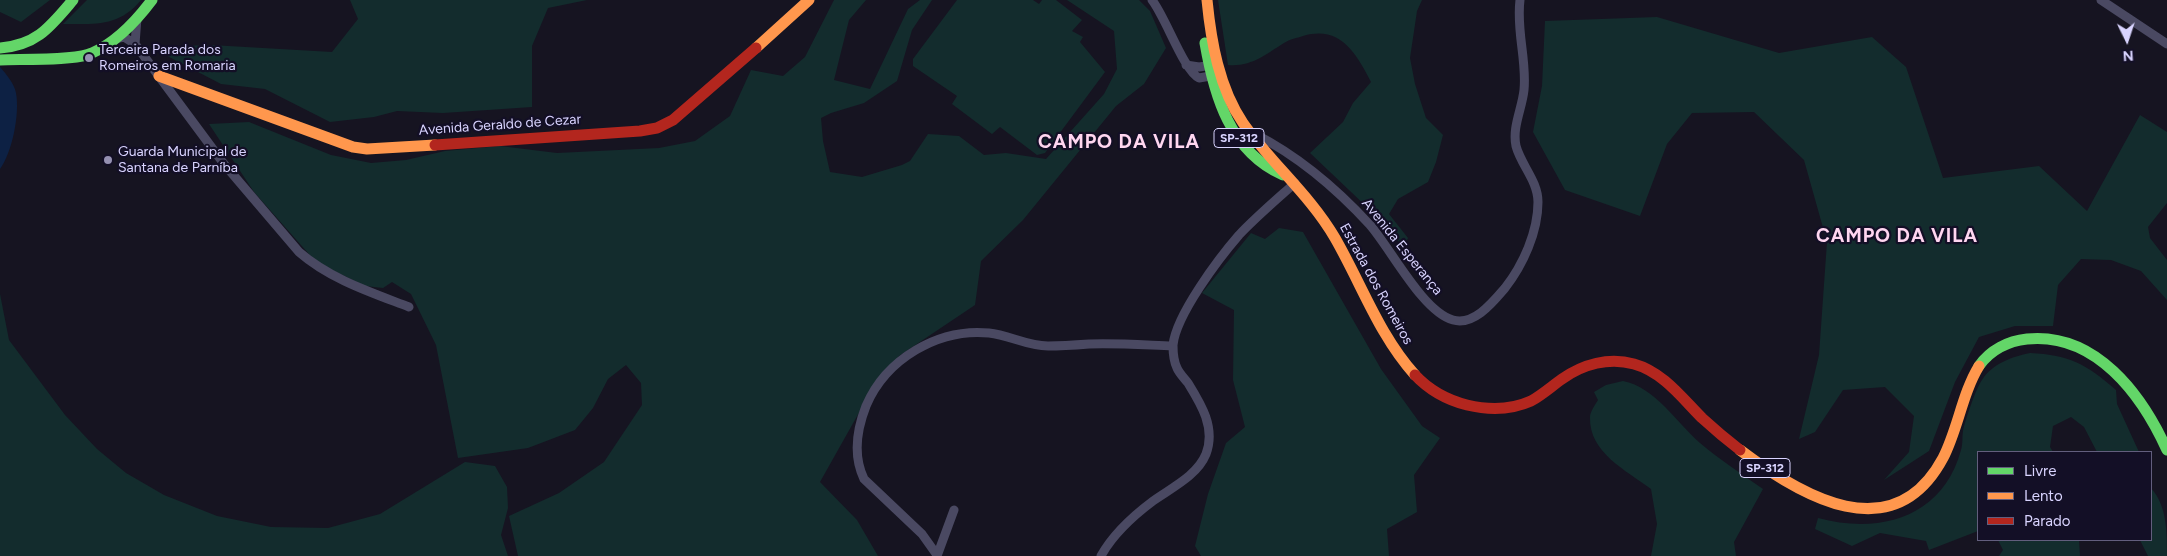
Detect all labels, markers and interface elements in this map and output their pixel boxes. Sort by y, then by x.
north arrow [2102,15,2152,65]
place label: Terceira Parada dos Romeiros em Romaria [99,42,236,74]
text: N [2122,47,2134,64]
marker: Terceira Parada dos Romeiros em Romaria [83,52,95,64]
street label: Avenida Geraldo de Cezar [418,111,582,139]
road number: SP-312 [1214,128,1264,148]
district label: CAMPO DA VILA [1036,131,1202,153]
place label: Guarda Municipal de Santana de Parníba [118,144,246,176]
marker: Guarda Municipal de Santana de Parníba [102,154,114,166]
street label: Avenida Esperança [1358,195,1446,299]
street label: Estrada dos Romeiros [1336,220,1416,348]
district label: CAMPO DA VILA [1814,225,1980,247]
legend [1977,451,2152,541]
road number: SP-312 [1740,458,1790,478]
text: Livre [2024,462,2056,480]
text: Lento [2024,487,2063,505]
text: Parado [2024,512,2070,530]

